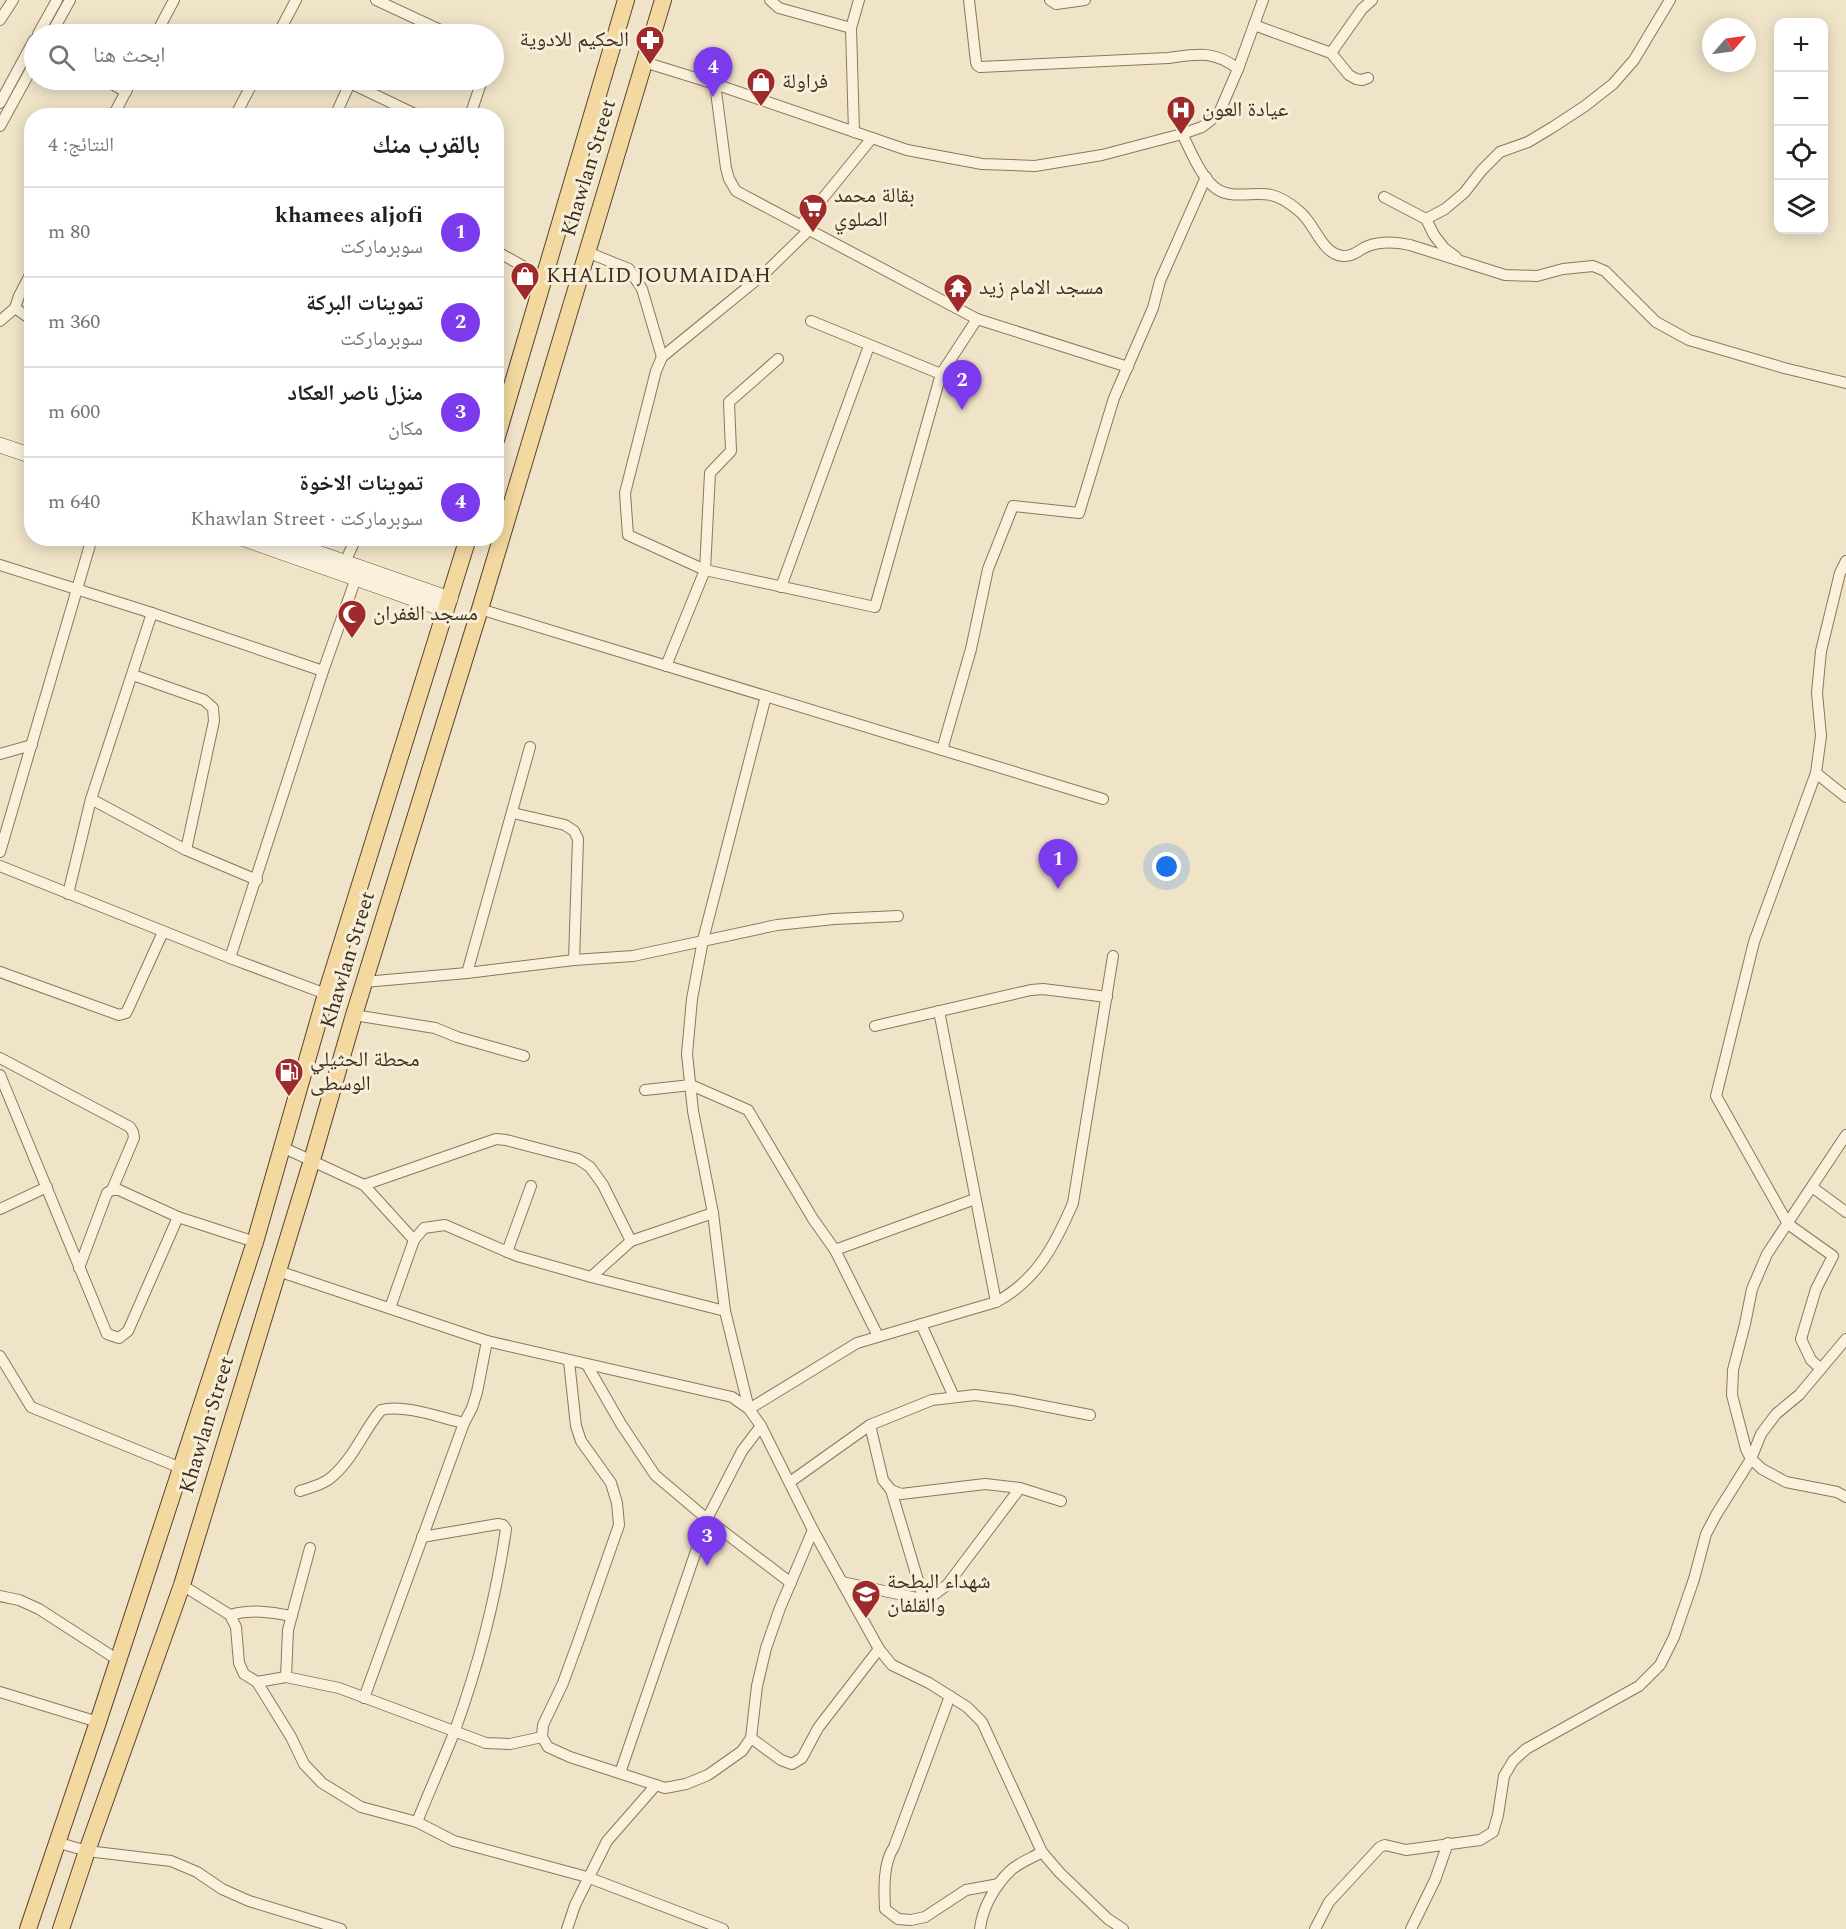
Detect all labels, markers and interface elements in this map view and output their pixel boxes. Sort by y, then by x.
north arrow [1702,18,1756,72]
map controls [1774,18,1828,234]
button: + [1774,18,1828,72]
search box [24,24,504,90]
place label: الحكيم للادوية [520,24,629,56]
pharmacy icon: الحكيم للادوية [634,24,666,66]
text: ابحث هنا [93,39,166,72]
icon: search [45,41,78,74]
pin: 4 [694,48,732,97]
shop icon: فراولة [745,66,777,108]
place label: فراولة [782,66,828,98]
button: − [1774,72,1828,126]
hospital icon: عيادة العون [1165,94,1197,136]
place label: عيادة العون [1202,94,1289,126]
street label: Khawlan Street [553,95,625,241]
text: بالقرب منك [372,125,480,165]
button: locate [1774,126,1828,180]
text: النتائج: 4 [48,130,114,160]
place label: بقالة محمد الصلوي [834,180,915,236]
button: layers [1774,180,1828,234]
supermarket icon: بقالة محمد الصلوي [797,192,829,234]
text: khamees aljofi [275,199,423,232]
text: 80 m [48,217,90,247]
text: 1 [455,217,466,247]
text: سوبرماركت [340,232,423,262]
shop icon: KHALID JOUMAIDAH [509,260,541,302]
place label: KHALID JOUMAIDAH [546,260,771,292]
temple icon: مسجد الامام زيد [942,272,974,314]
place label: مسجد الامام زيد [979,272,1103,304]
text: تموينات البركة [306,287,423,320]
text: 360 m [48,307,100,337]
text: 2 [455,307,466,337]
text: سوبرماركت [340,324,423,354]
pin: 2 [942,360,982,410]
text: منزل ناصر العكاد [287,377,423,410]
text: 600 m [48,397,100,427]
text: 3 [455,397,466,427]
text: مكان [388,414,423,444]
text: تموينات الاخوة [299,467,423,500]
text: 640 m [48,487,100,517]
text: 4 [455,487,466,517]
text: سوبرماركت · Khawlan Street [190,504,423,534]
mosque icon: مسجد الغفران [336,598,368,640]
place label: مسجد الغفران [373,598,478,630]
pin: 1 [1038,840,1078,889]
your location [1152,852,1181,881]
street label: Khawlan Street [312,887,384,1033]
place label: محطة الحثيلي الوسطى [310,1044,420,1100]
fuel station icon: محطة الحثيلي الوسطى [273,1056,305,1098]
street label: Khawlan Street [171,1352,243,1498]
pin: 3 [688,1516,726,1566]
place label: شهداء البطحة والقلفان [887,1566,990,1622]
school or university icon: شهداء البطحة والقلفان [850,1578,882,1620]

